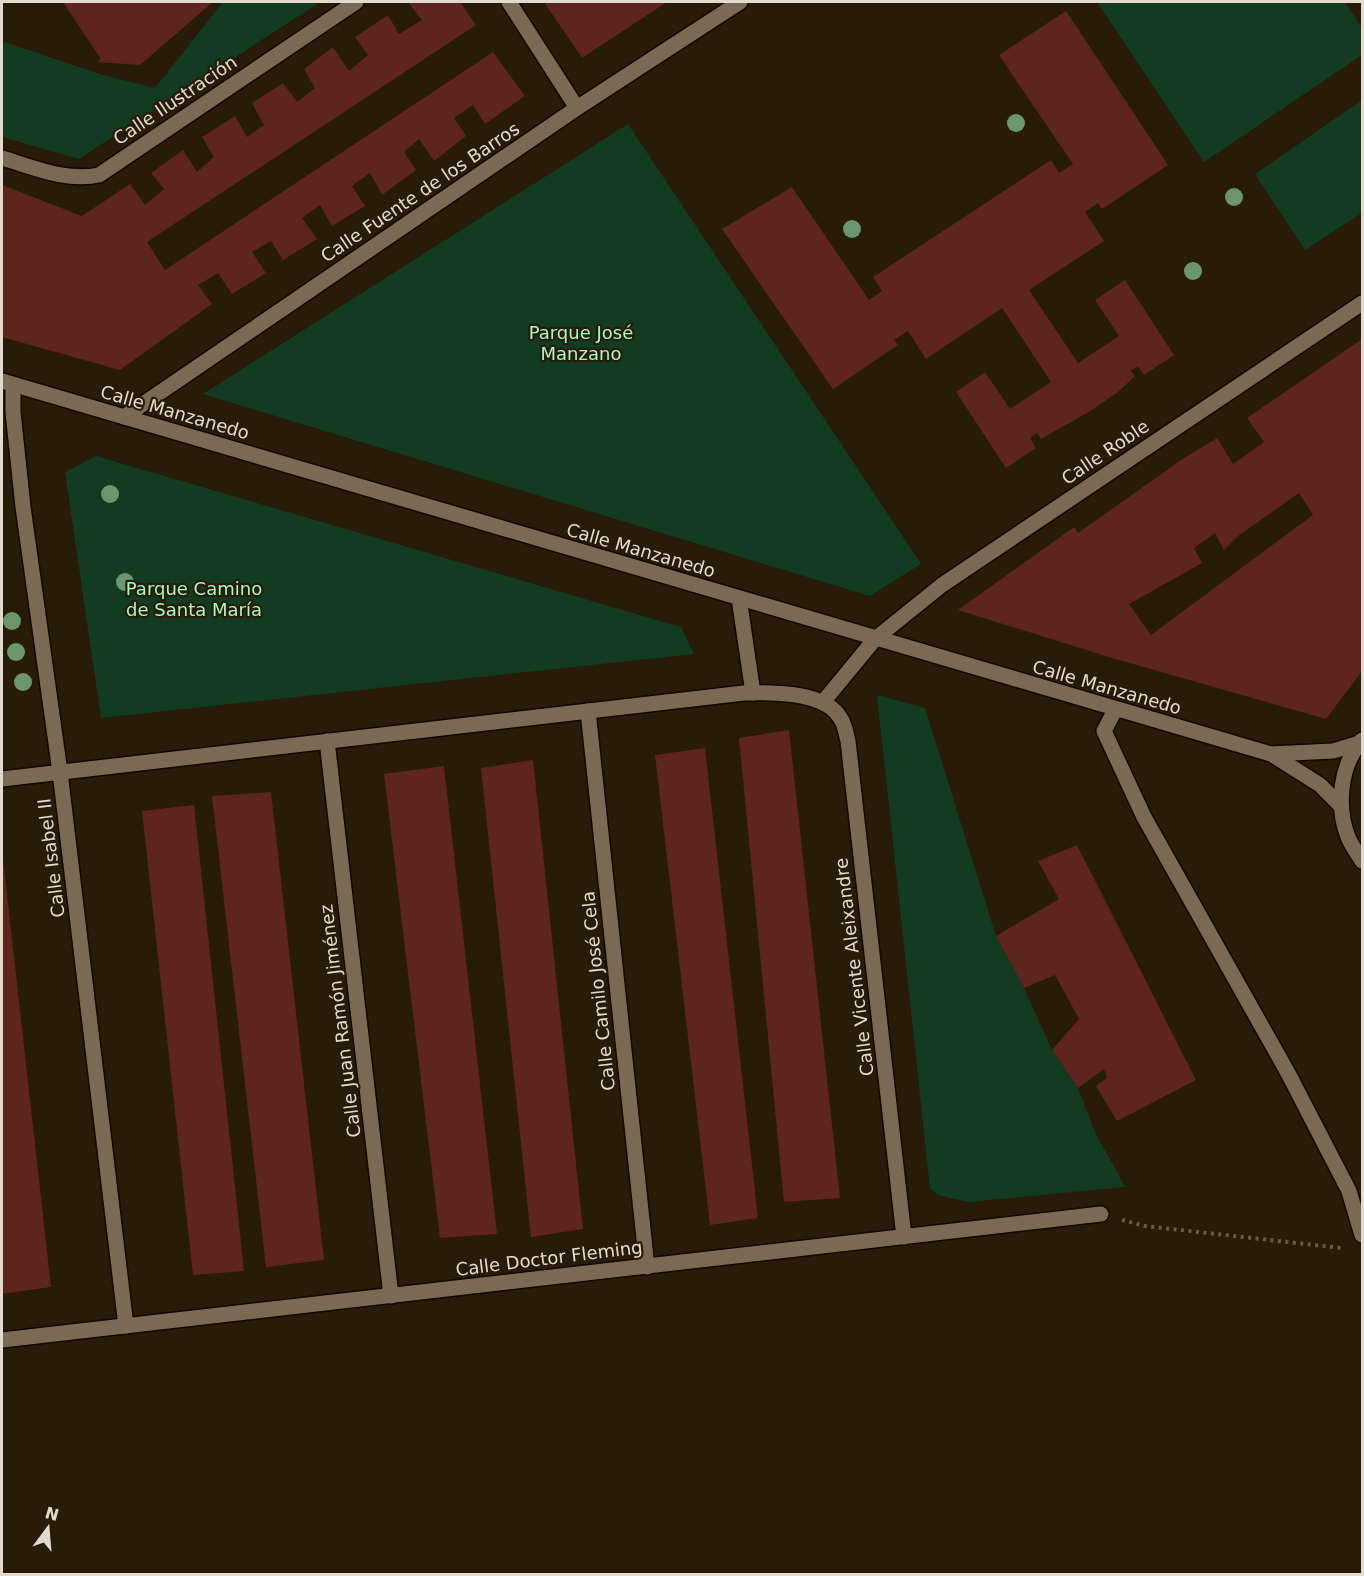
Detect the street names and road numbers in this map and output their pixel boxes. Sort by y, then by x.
street label: Calle Ilustración [109,51,241,149]
street label: Calle Fuente de los Barros [317,118,523,266]
street label: Calle Manzanedo [98,381,252,443]
street label: Calle Roble [1057,415,1153,489]
street label: Calle Manzanedo [564,519,718,581]
street label: Calle Manzanedo [1030,656,1184,718]
street label: Calle Isabel II [33,797,69,919]
street label: Calle Vicente Aleixandre [830,857,878,1077]
street label: Calle Camilo José Cela [577,890,619,1092]
street label: Calle Juan Ramón Jiménez [315,903,365,1139]
street label: Calle Doctor Fleming [454,1236,644,1280]

